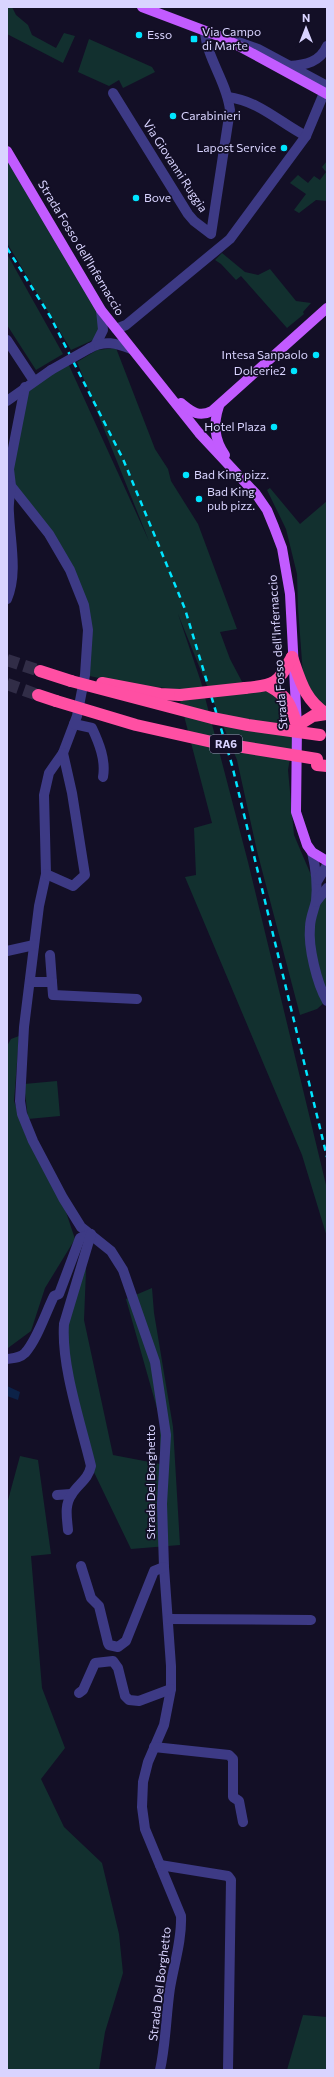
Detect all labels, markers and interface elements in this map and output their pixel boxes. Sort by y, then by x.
north arrow [286,8,326,48]
text: N [302,11,310,24]
place label: Via Campo di Marte [202,24,261,52]
place label: Esso [147,27,172,41]
marker: Esso [134,30,144,40]
marker: Via Campo di Marte [189,34,199,44]
place label: Carabinieri [181,108,241,122]
marker: Carabinieri [168,111,178,121]
street label: Via Giovanni Ruggia [141,117,211,214]
place label: Lapost Service [196,140,276,154]
marker: Lapost Service [279,143,289,153]
street label: Strada Fosso dell'Infernaccio [36,177,128,318]
place label: Bove [144,190,171,204]
marker: Bove [131,193,141,203]
place label: Intesa Sanpaolo [222,347,308,361]
marker: Intesa Sanpaolo [311,350,321,360]
place label: Dolcerie2 [234,363,286,377]
marker: Dolcerie2 [289,366,299,376]
place label: Hotel Plaza [204,419,266,433]
marker: Hotel Plaza [269,422,279,432]
place label: Bad King pizz. [194,467,269,481]
marker: Bad King pizz. [181,470,191,480]
place label: Bad King pub pizz. [207,484,255,512]
marker: Bad King pub pizz. [194,494,204,504]
street label: Strada Fosso dell'Infernaccio [265,574,289,730]
road number: RA6 [210,735,242,753]
street label: Strada Del Borghetto [143,1424,157,1540]
street label: Strada Del Borghetto [145,1926,173,2042]

